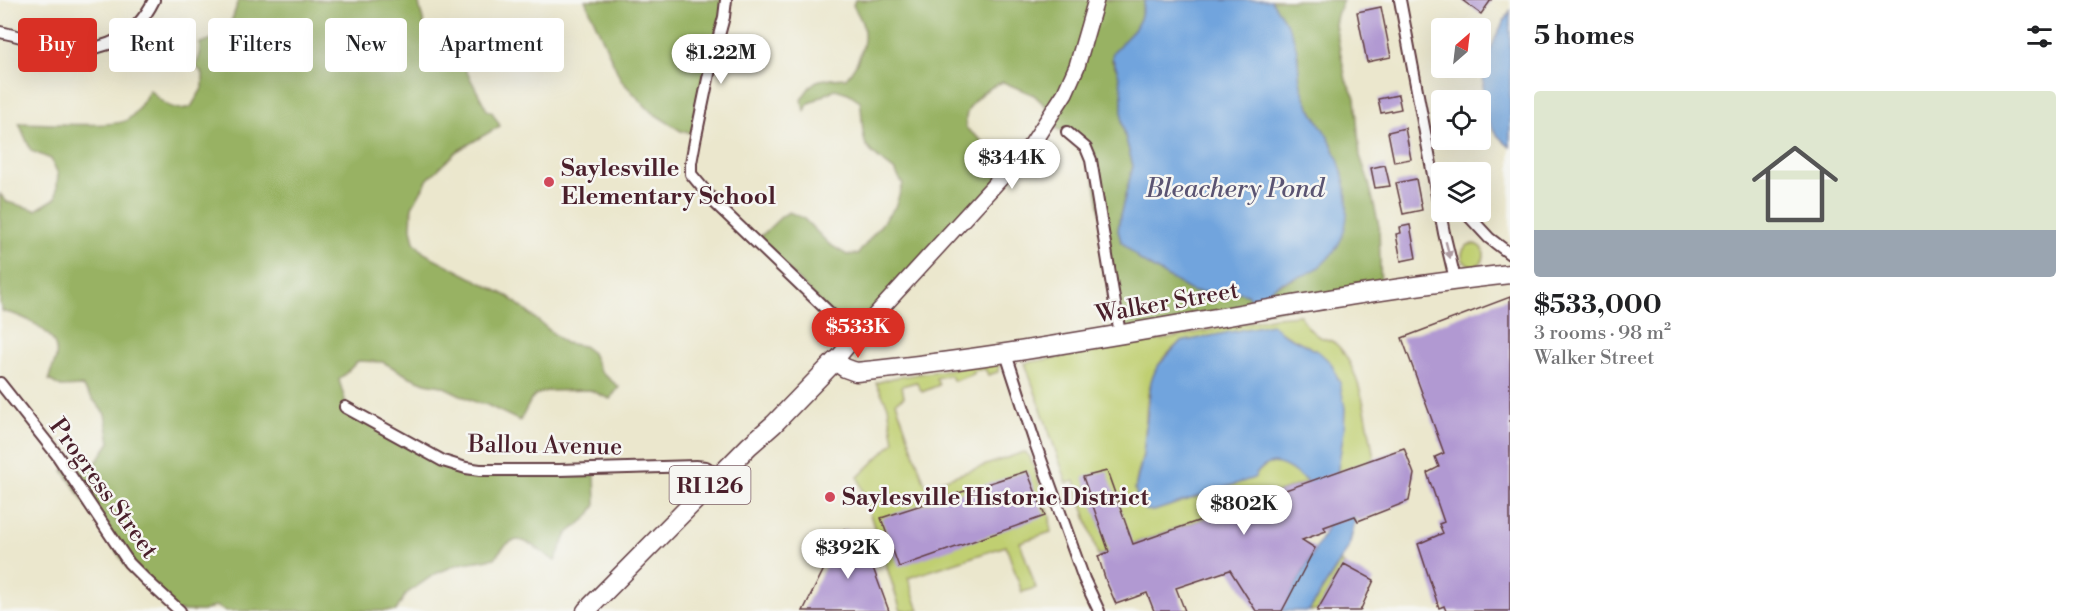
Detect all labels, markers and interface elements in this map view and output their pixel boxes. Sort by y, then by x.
chip: Buy [18,18,97,72]
chip: Rent [109,18,196,72]
chip: Filters [208,18,313,72]
chip: New [325,18,407,72]
chip: Apartment [419,18,564,72]
north arrow [1431,18,1491,78]
map controls [1431,18,1491,222]
text: 5 homes [1534,20,1634,52]
icon: filters [2023,20,2056,53]
pin: $1.22M [672,34,770,85]
text: $1.22M [686,41,756,66]
button: locate [1431,90,1491,150]
icon: home [1741,130,1849,238]
pin: $344K [970,139,1054,190]
text: $344K [978,146,1046,171]
place label: Saylesville Elementary School [561,154,776,212]
button: layers [1431,162,1491,222]
water label: Bleachery Pond [1145,173,1326,205]
marker: Saylesville Elementary School [542,175,556,189]
one-way arrow [1444,241,1453,259]
street label: Walker Street [1092,276,1241,330]
text: $533,000 [1534,289,1662,321]
pin: $533K [816,308,900,359]
text: $533K [826,315,890,340]
text: 3 rooms · 98 m² [1534,321,1671,346]
text: Walker Street [1534,346,1654,371]
street label: Progress Street [42,412,165,565]
street label: Ballou Avenue [467,430,622,462]
road number: RI 126 [670,466,750,504]
place label: Saylesville Historic District [842,483,1149,513]
pin: $802K [1202,485,1286,536]
marker: Saylesville Historic District [823,490,837,504]
text: $802K [1210,492,1278,517]
pin: $392K [806,529,890,580]
text: $392K [815,536,881,561]

